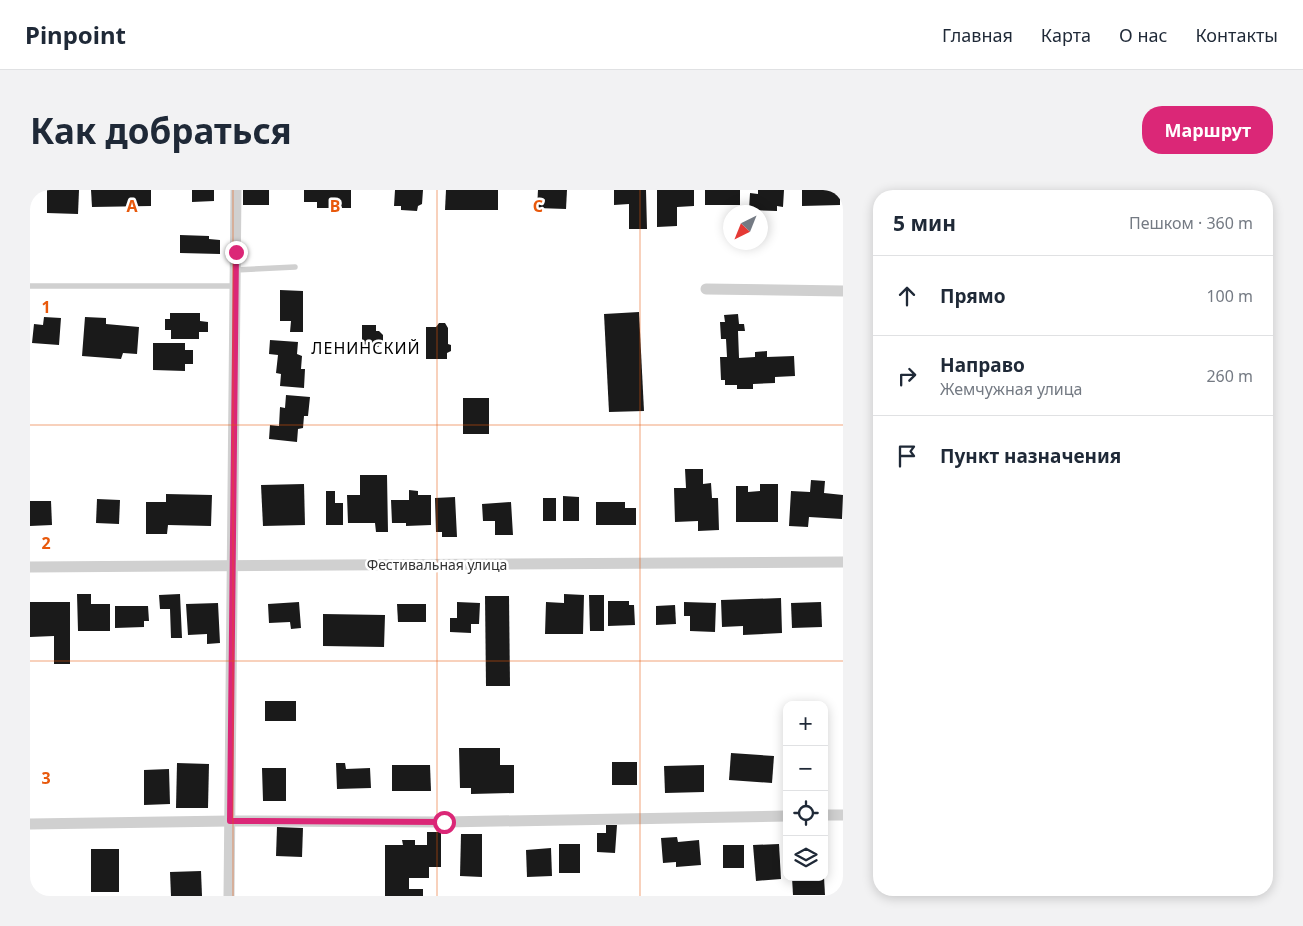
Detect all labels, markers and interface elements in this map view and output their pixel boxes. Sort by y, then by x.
text: Pinpoint [25,18,126,51]
text: Главная [942,23,1013,47]
text: Карта [1041,23,1091,47]
text: О нас [1119,23,1167,47]
text: Контакты [1195,23,1278,47]
button: Маршрут [1142,106,1273,154]
text: Как добраться [30,107,292,154]
text: A [126,195,138,217]
text: B [330,195,340,217]
text: C [533,195,543,217]
north arrow [723,205,768,250]
text: 5 мин [893,209,956,237]
text: Пешком · 360 m [1129,212,1253,234]
route end [225,241,248,264]
icon: ahead [893,282,921,310]
text: Прямо [940,283,1006,309]
text: 100 m [1206,285,1253,307]
text: 1 [41,296,51,318]
district label: ЛЕНИНСКИЙ [311,337,421,359]
text: Направо [940,352,1025,378]
icon: right [893,362,921,390]
text: 260 m [1206,365,1253,387]
text: Жемчужная улица [940,378,1082,400]
icon: arrive [893,442,921,470]
text: Пункт назначения [940,443,1121,469]
text: 2 [41,532,51,554]
street label: Фестивальная улица [367,555,507,574]
map controls [783,701,828,881]
button: + [783,701,828,746]
button: − [783,746,828,791]
text: 3 [41,767,51,789]
button: locate [783,791,828,836]
route start [433,811,456,834]
button: layers [783,836,828,881]

